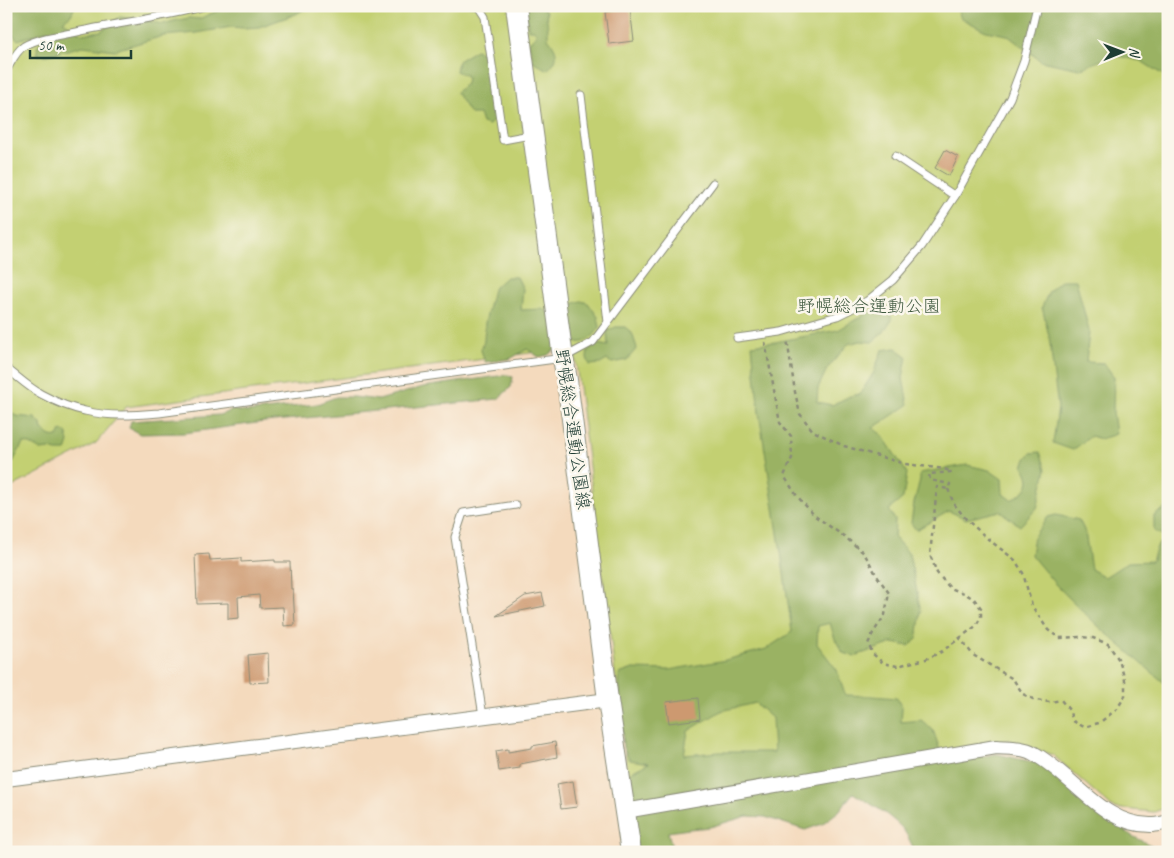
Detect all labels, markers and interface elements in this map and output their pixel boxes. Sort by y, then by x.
scale bar [30,28,131,60]
north arrow [1096,28,1146,78]
text: 50 m [38,36,65,55]
text: N [1126,47,1143,59]
park label: 野幌総合運動公園 [797,295,941,317]
street label: 野幌総合運動公園線 [551,347,595,511]

